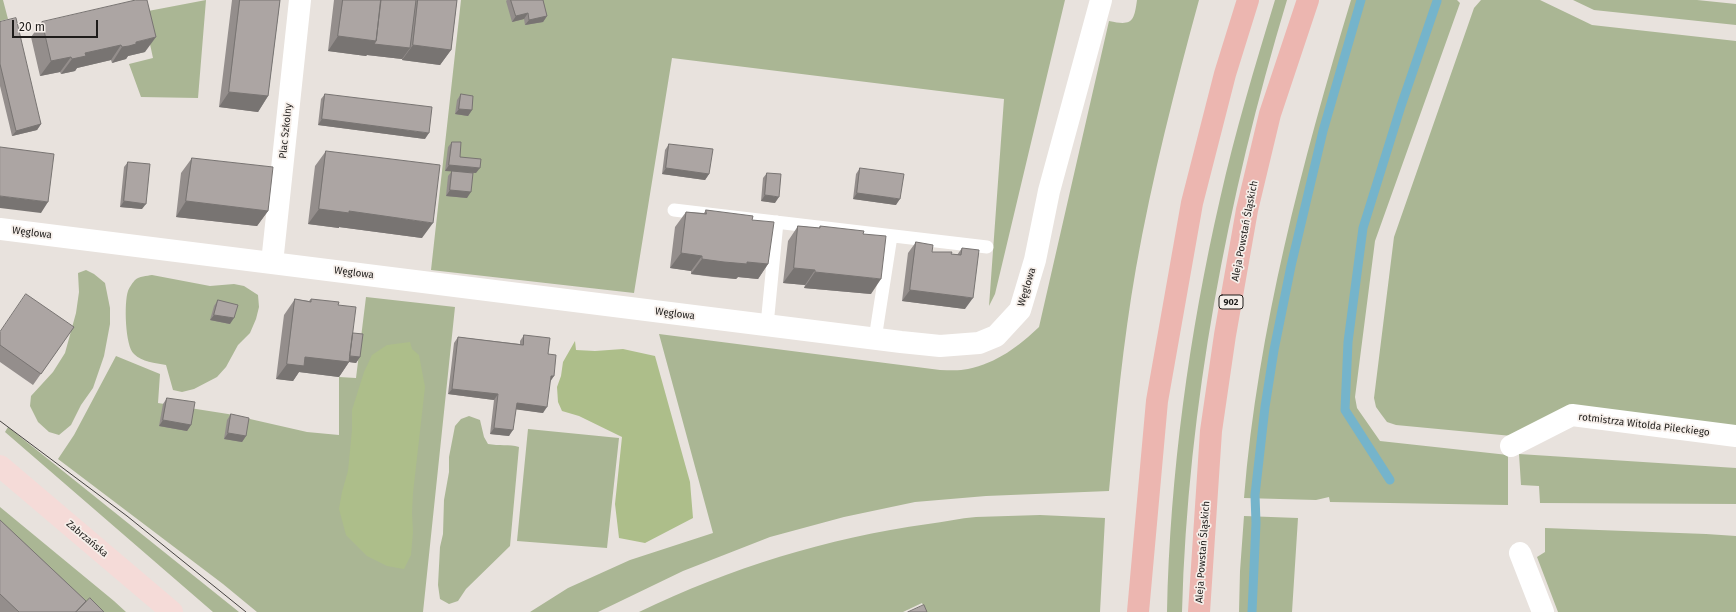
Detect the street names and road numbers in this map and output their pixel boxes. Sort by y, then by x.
street label: Plac Szkolny [277,103,295,159]
street label: Aleja Powstań Śląskich [1229,180,1261,282]
street label: Węglowa [11,225,53,241]
street label: Węglowa [333,265,375,281]
street label: Węglowa [1015,266,1039,308]
road number: 902 [1219,295,1243,309]
street label: Węglowa [654,306,696,322]
street label: rotmistrza Witolda Pileckiego [1578,411,1710,439]
street label: Aleja Powstań Śląskich [1193,500,1213,604]
street label: Zabrzańska [64,518,110,560]

